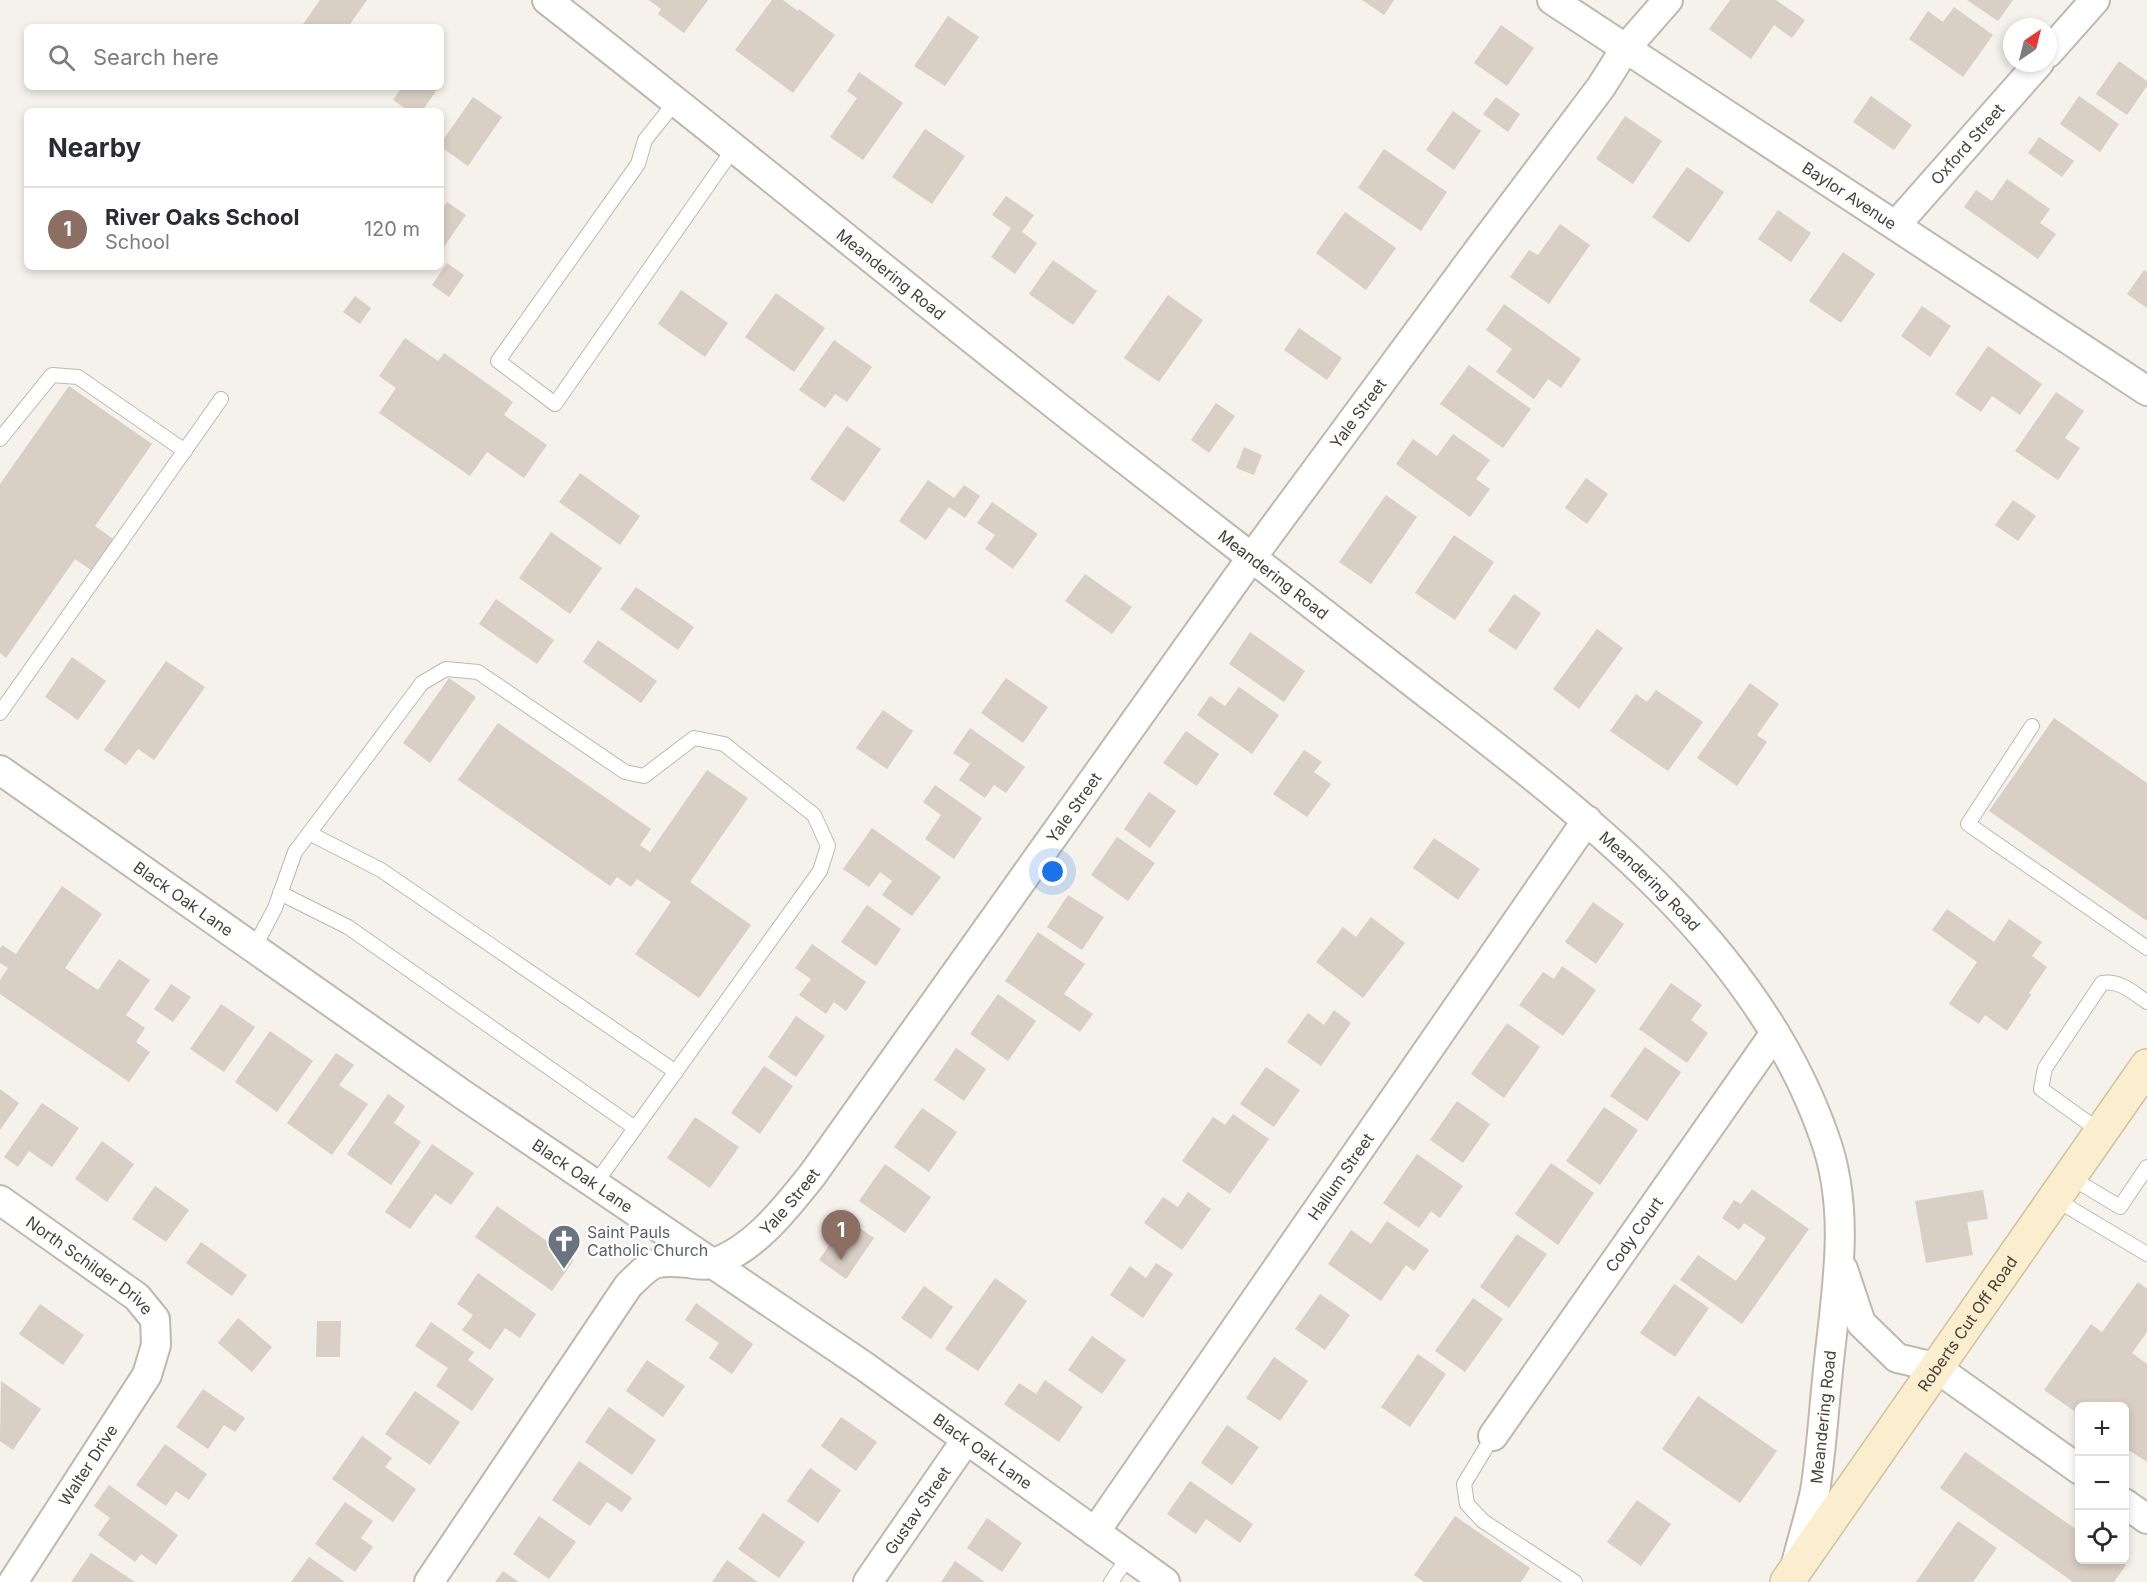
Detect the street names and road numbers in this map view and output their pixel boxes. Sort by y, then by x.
street label: Oxford Street [1926,99,2009,189]
street label: Baylor Avenue [1799,157,1900,234]
street label: Meandering Road [833,224,950,324]
street label: Yale Street [1326,375,1390,452]
street label: Meandering Road [1214,525,1333,623]
street label: Yale Street [1042,768,1106,847]
street label: Meandering Road [1595,827,1705,935]
street label: Black Oak Lane [130,857,237,940]
street label: Hallum Street [1303,1129,1378,1224]
street label: Black Oak Lane [529,1135,637,1217]
street label: Yale Street [755,1164,824,1239]
street label: Cody Court [1601,1193,1667,1276]
street label: North Schilder Drive [22,1212,157,1319]
street label: Roberts Cut Off Road [1913,1252,2021,1395]
street label: Meandering Road [1806,1349,1840,1485]
street label: Black Oak Lane [930,1409,1036,1494]
street label: Walter Drive [54,1421,122,1509]
street label: Gustav Street [880,1463,955,1558]

